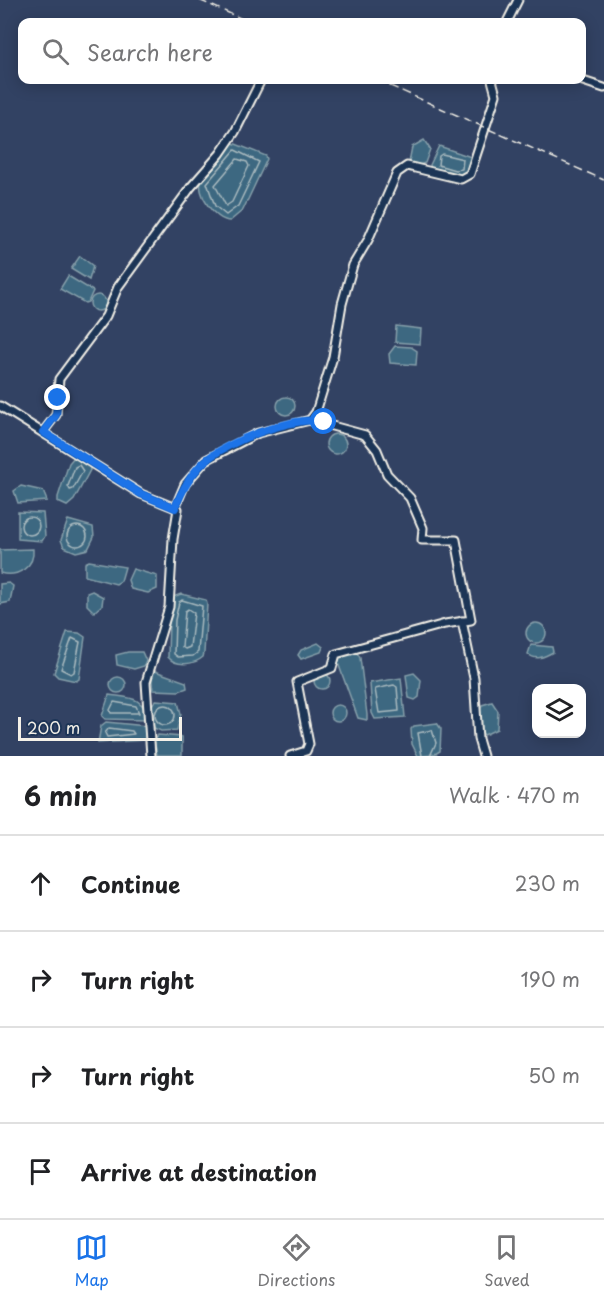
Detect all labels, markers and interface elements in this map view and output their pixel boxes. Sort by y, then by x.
search box [18,18,586,84]
icon: search [39,35,72,68]
text: Search here [87,35,213,68]
route end [44,384,70,410]
route start [310,408,336,434]
map controls [532,684,586,738]
button: layers [532,684,586,738]
scale bar [18,714,182,742]
text: 200 m [27,715,80,739]
text: 6 min [24,776,97,815]
text: Walk · 470 m [449,780,580,810]
icon: ahead [24,867,57,900]
text: Continue [81,867,180,900]
text: 230 m [515,868,580,898]
icon: right [24,963,57,996]
text: Turn right [81,963,194,996]
text: 190 m [521,964,580,994]
icon: right [24,1059,57,1092]
text: Turn right [81,1059,194,1092]
text: 50 m [528,1060,580,1090]
icon: arrive [24,1155,57,1188]
text: Arrive at destination [81,1155,317,1188]
tab: Map [74,1231,109,1291]
tab: Directions [257,1231,335,1291]
tab: Saved [484,1231,530,1291]

